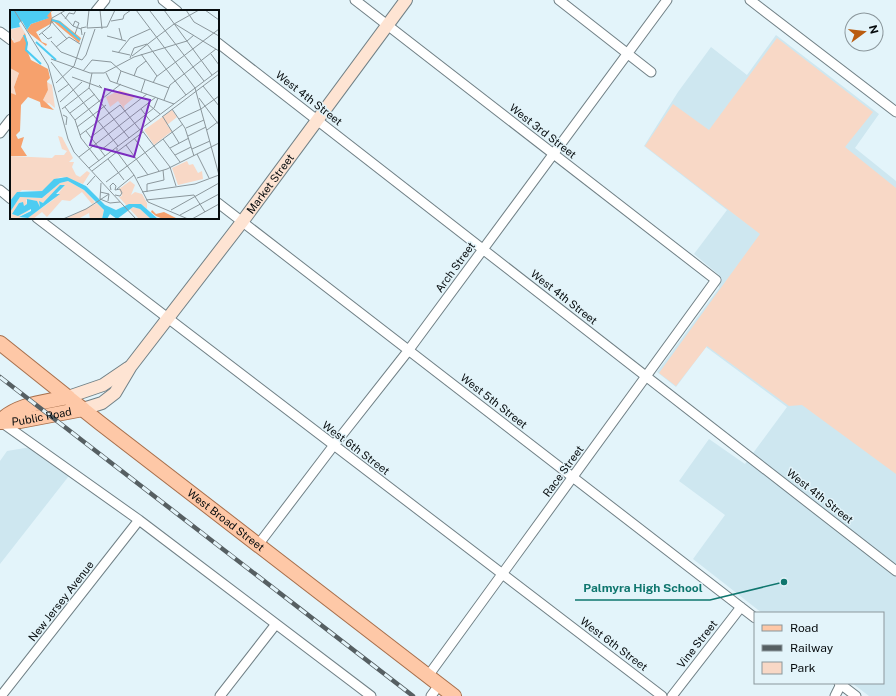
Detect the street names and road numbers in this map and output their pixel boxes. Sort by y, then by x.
street label: West 4th Street [273,68,345,128]
street label: West 3rd Street [507,101,579,161]
street label: Market Street [244,152,296,216]
street label: Arch Street [433,240,477,294]
street label: West 4th Street [528,267,600,327]
street label: West 5th Street [458,371,530,431]
street label: Public Road [11,405,73,427]
street label: West 6th Street [320,419,392,477]
street label: Race Street [540,443,586,499]
street label: West 4th Street [784,466,856,526]
street label: West Broad Street [185,487,267,553]
street label: New Jersey Avenue [26,559,96,643]
street label: West 6th Street [578,615,650,673]
street label: Vine Street [675,618,719,670]

